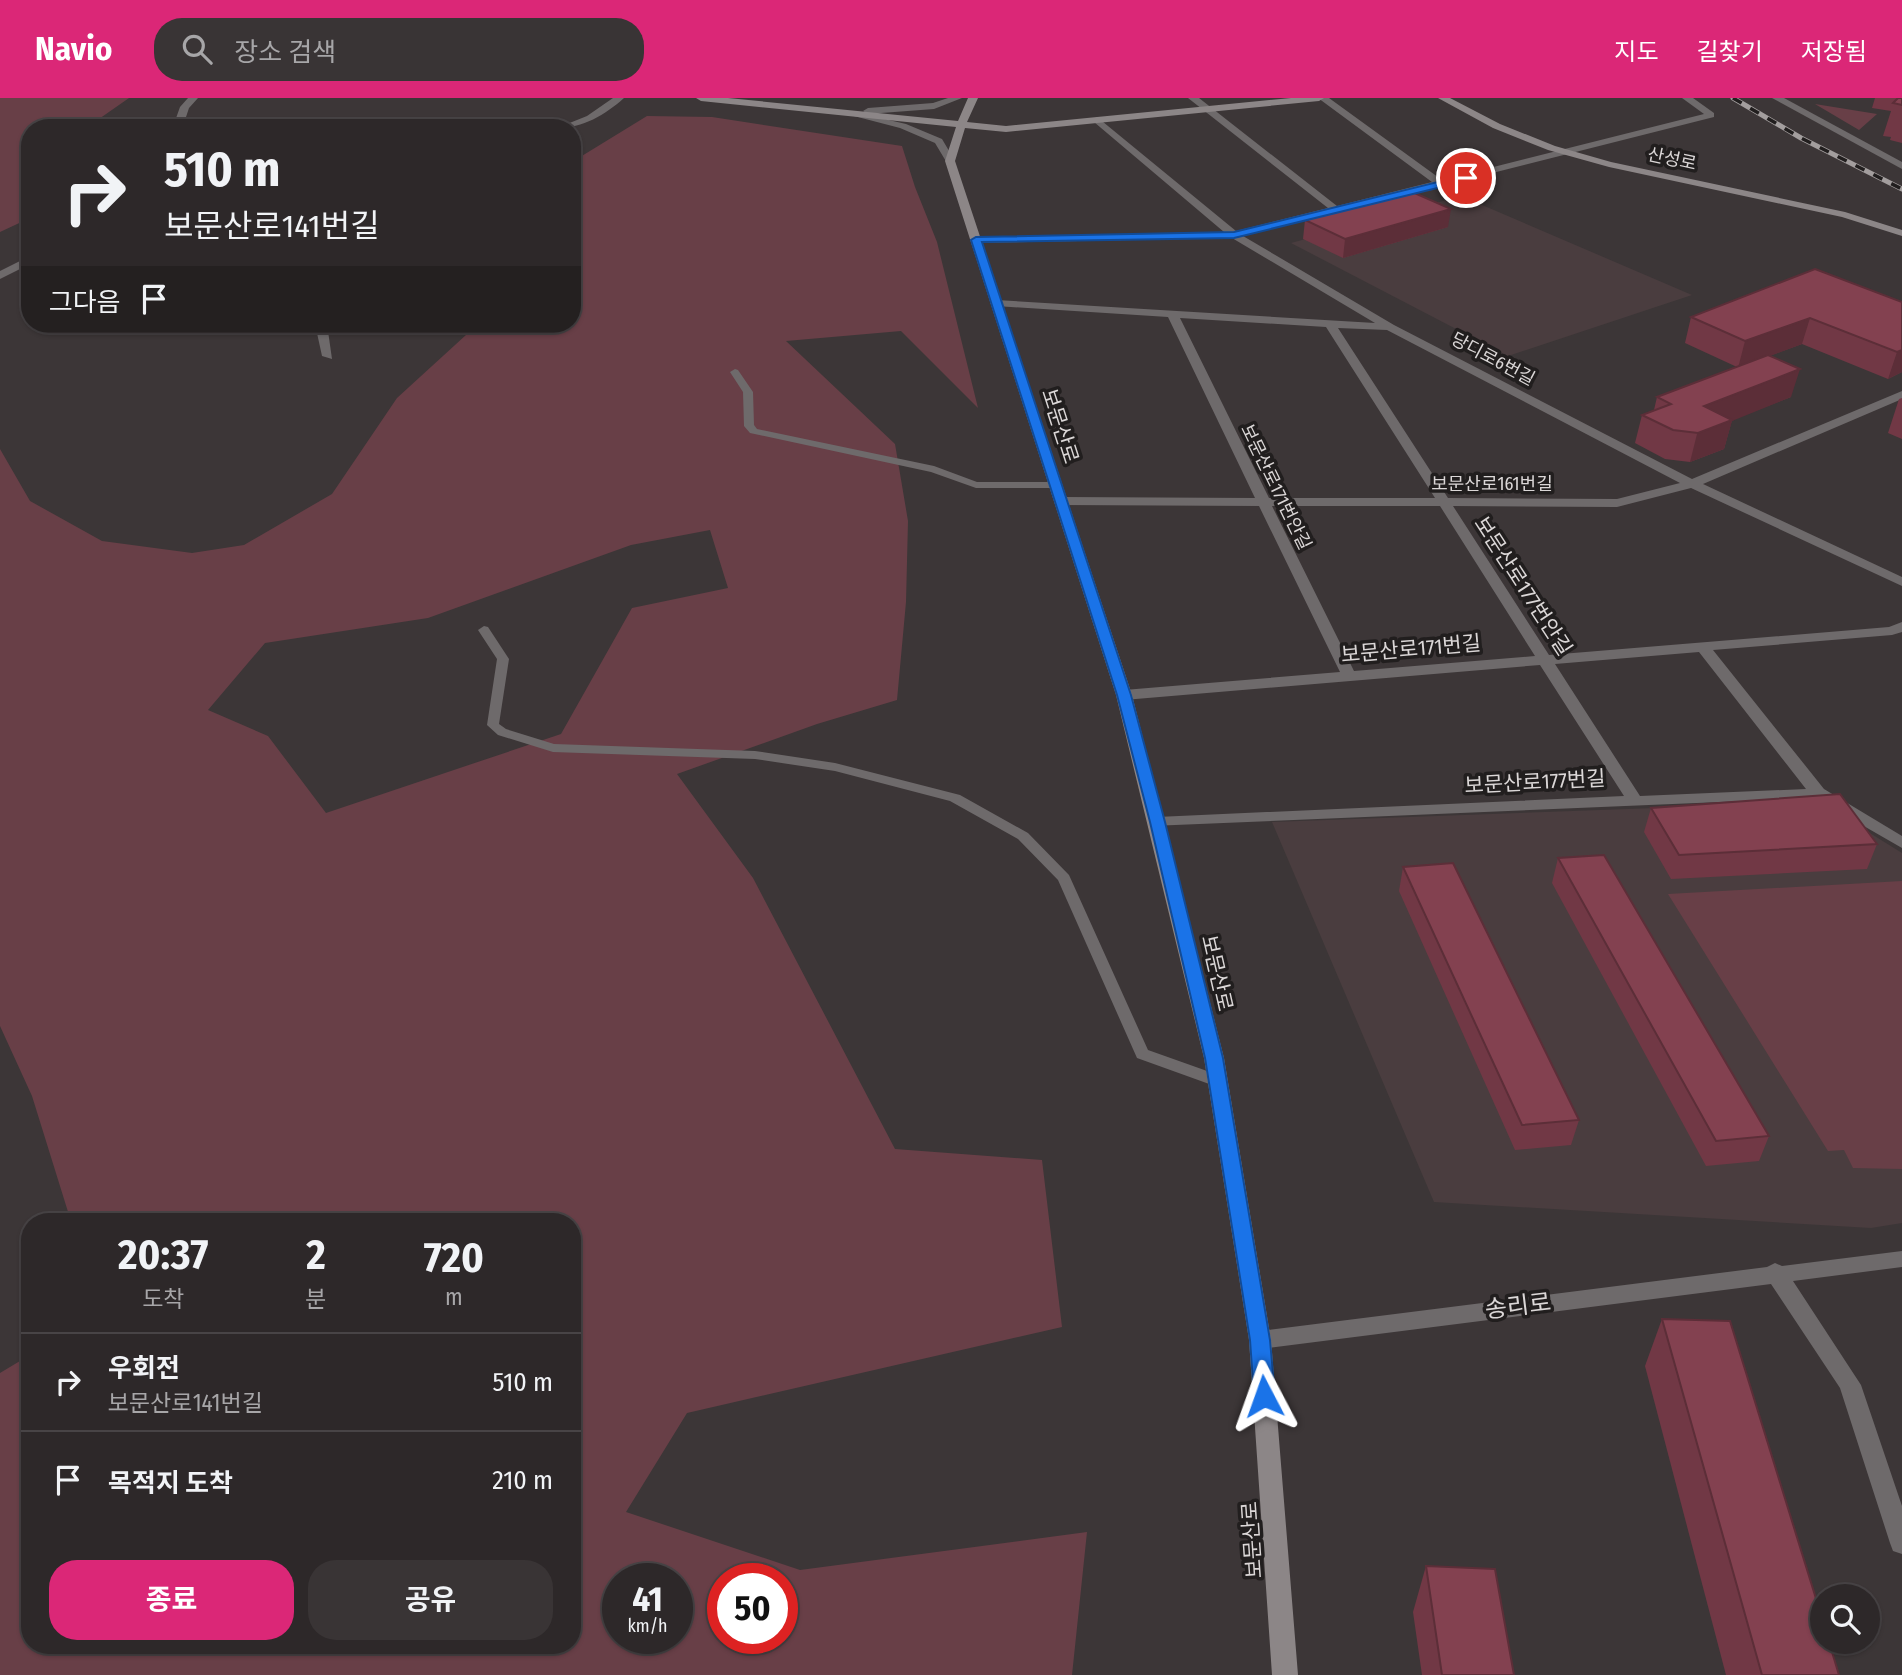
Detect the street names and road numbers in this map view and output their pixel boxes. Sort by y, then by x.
street label: 산성로 [1645,143,1699,175]
street label: 당디로6번길 [1447,328,1539,390]
street label: 보문산로 [1036,385,1084,467]
street label: 보문산로171번안길 [1236,421,1316,553]
street label: 보문산로161번길 [1431,473,1553,495]
street label: 보문산로177번안길 [1468,512,1578,660]
street label: 보문산로171번길 [1340,630,1482,668]
street label: 보문산로177번길 [1464,765,1606,799]
street label: 보문산로 [1196,932,1238,1014]
street label: 송리로 [1483,1288,1553,1324]
street label: 보문산로 [1236,1501,1268,1579]

